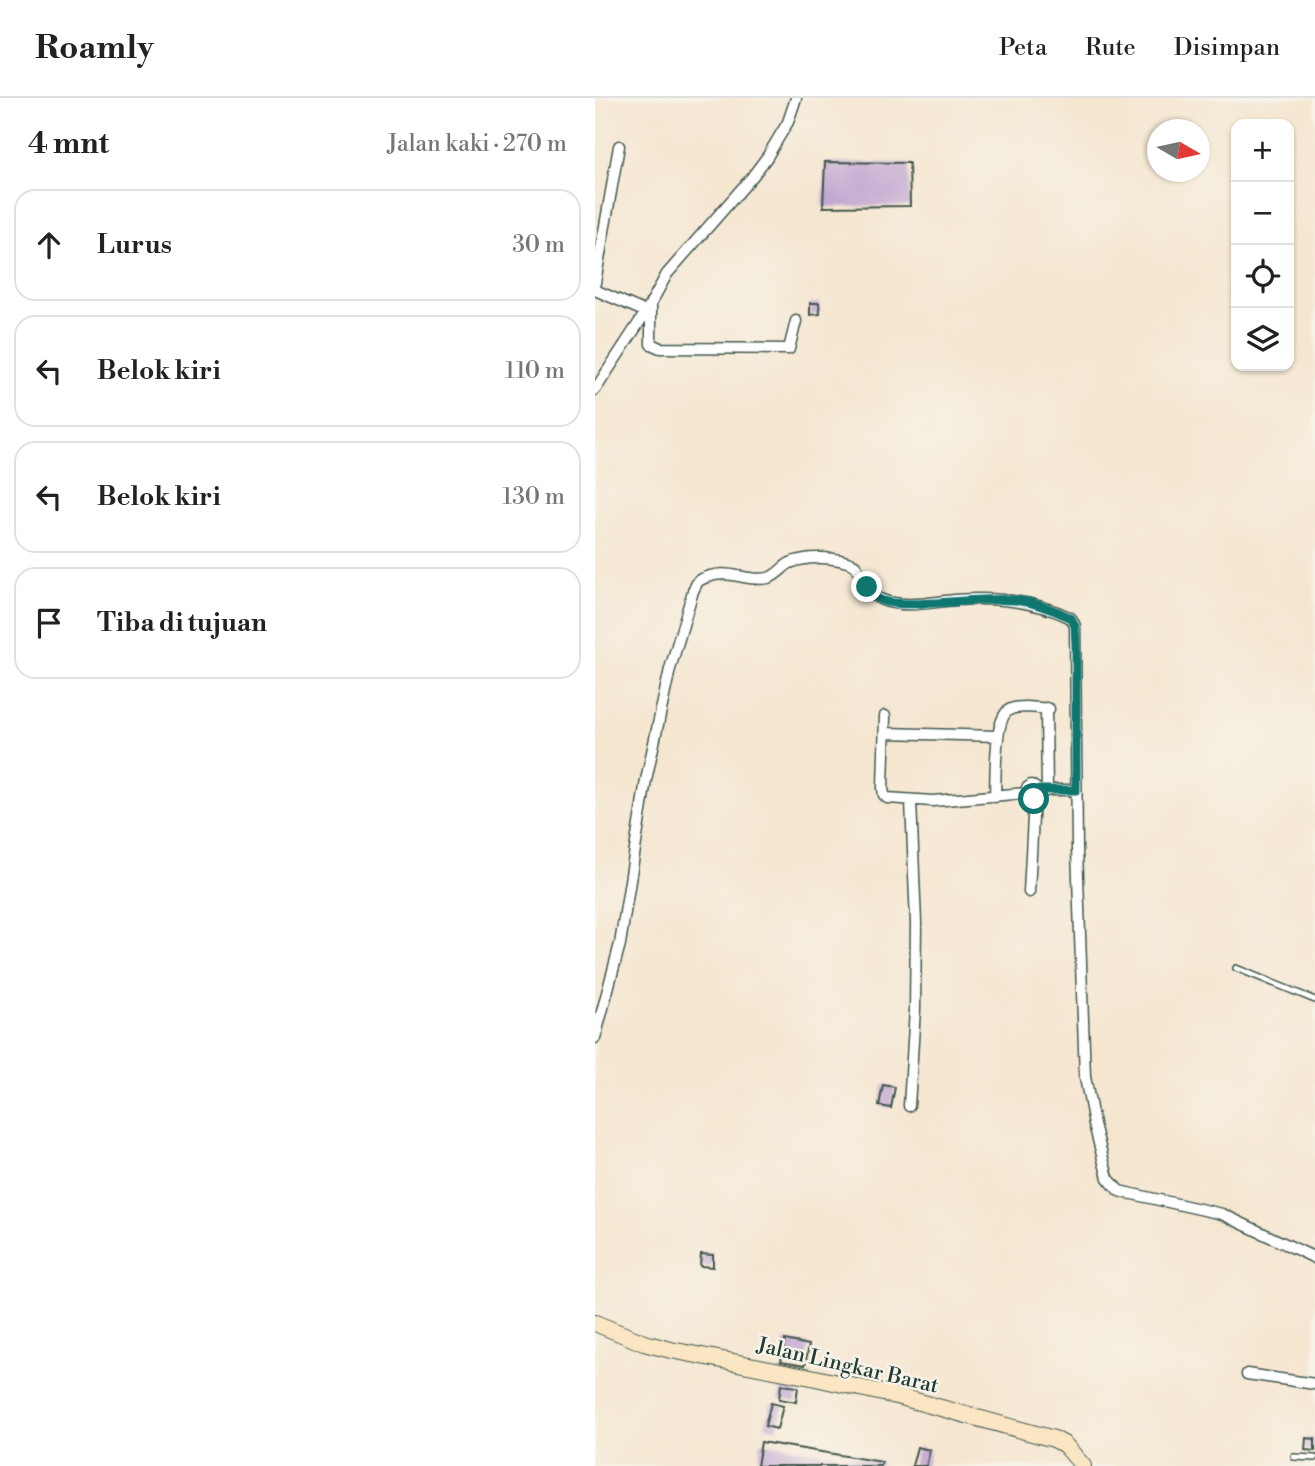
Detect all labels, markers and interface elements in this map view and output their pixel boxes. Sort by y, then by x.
text: Roamly [35,28,154,69]
text: Peta [999,33,1047,63]
text: Rute [1085,33,1136,63]
text: Disimpan [1174,33,1280,63]
north arrow [1147,119,1210,182]
map controls [1231,119,1294,371]
button: + [1231,119,1294,182]
text: 4 mnt [28,125,109,163]
text: Jalan kaki · 270 m [387,130,567,158]
button: − [1231,182,1294,245]
icon: ahead [30,226,68,264]
text: Lurus [97,229,172,261]
text: 30 m [512,231,565,259]
button: locate [1231,245,1294,308]
button: layers [1231,308,1294,371]
icon: left [30,352,68,390]
text: Belok kiri [97,355,221,387]
text: 110 m [505,357,565,385]
icon: left [30,478,68,516]
text: Belok kiri [97,481,221,513]
text: 130 m [502,483,565,511]
route end [851,571,882,602]
icon: arrive [30,604,68,642]
text: Tiba di tujuan [97,607,267,639]
route start [1018,783,1049,814]
street label: Jalan Lingkar Barat [753,1332,942,1400]

